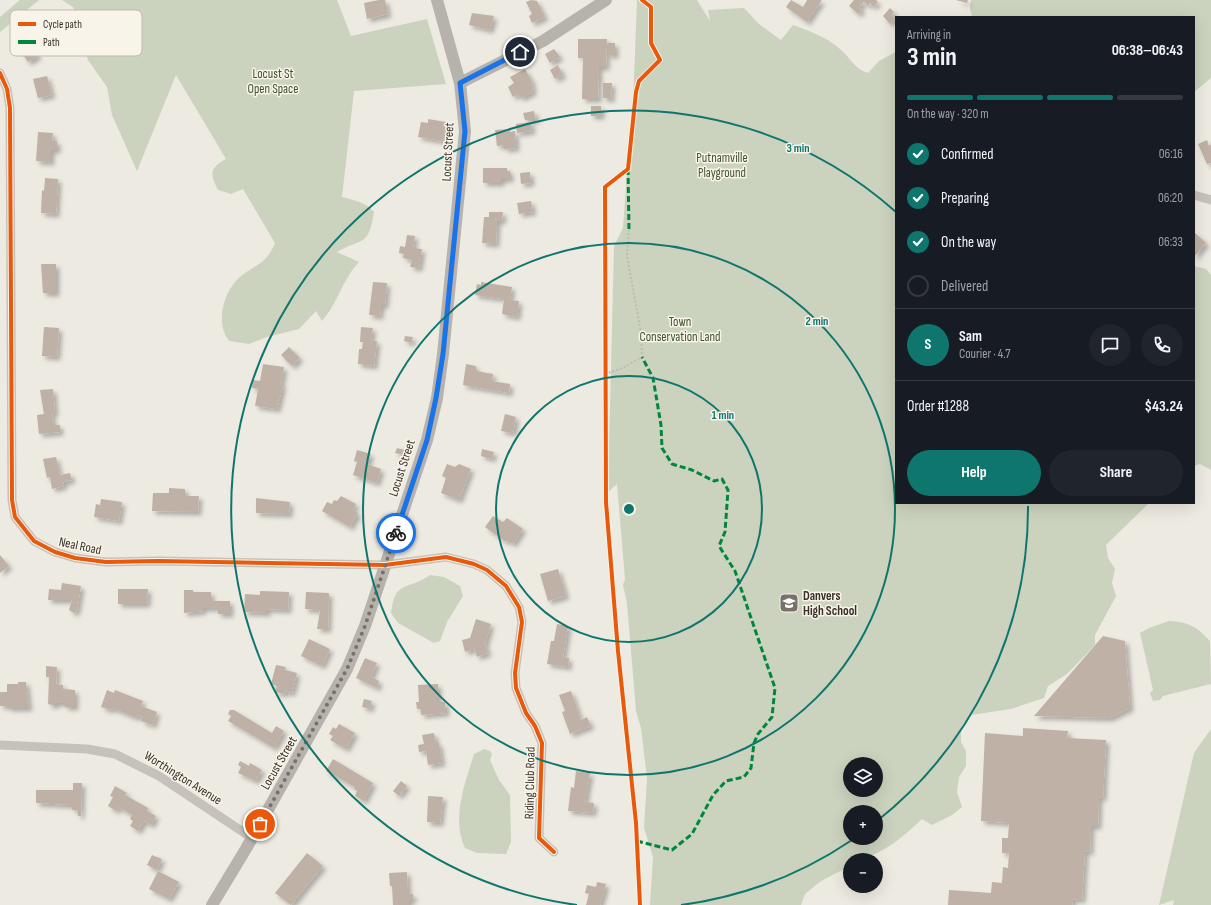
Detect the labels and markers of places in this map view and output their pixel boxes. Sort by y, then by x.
pin [503,35,537,69]
centre of rings [622,502,636,516]
place label: Danvers High School [803,588,857,619]
school or university icon: Danvers High School [778,592,800,614]
pin [243,807,277,841]

